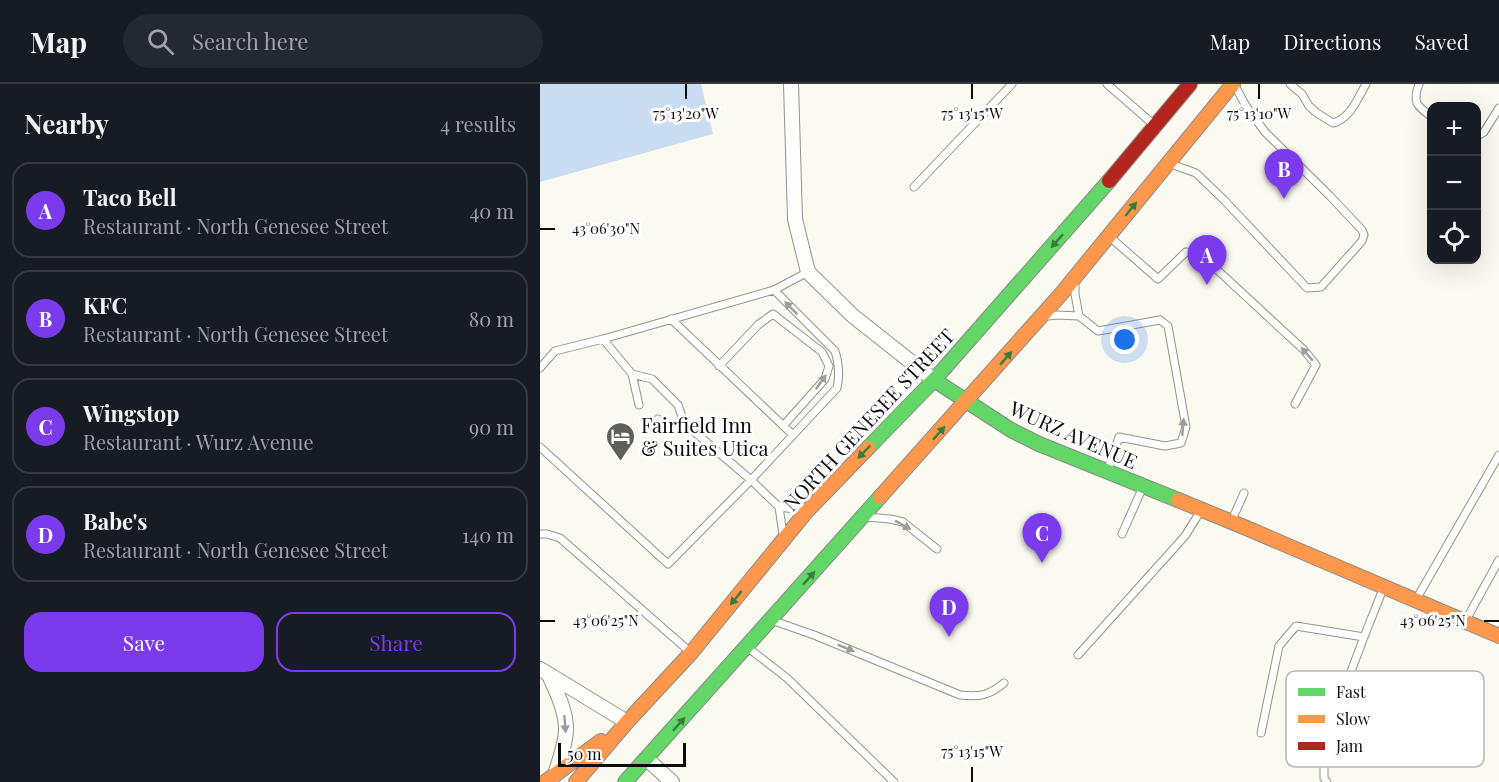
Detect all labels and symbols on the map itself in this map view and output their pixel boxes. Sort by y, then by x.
text: 75°13'20"W [653,103,719,123]
text: 75°13'15"W [941,103,1003,123]
text: 75°13'10"W [1227,103,1292,123]
pin: B [1264,150,1304,199]
one-way arrow [1125,201,1137,216]
text: 43°06'30"N [572,218,640,238]
one-way arrow [1051,233,1064,248]
pin: A [1188,236,1226,285]
one-way arrow [785,301,799,315]
street label: NORTH GENESEE STREET [776,322,960,516]
your location [1110,325,1139,354]
one-way arrow [1301,346,1314,362]
one-way arrow [999,351,1012,366]
one-way arrow [815,374,827,390]
street label: WURZ AVENUE [1005,393,1142,474]
place label: Fairfield Inn & Suites Utica [641,411,768,461]
one-way arrow [1179,417,1188,436]
hotel icon: Fairfield Inn & Suites Utica [604,420,636,462]
one-way arrow [932,426,945,441]
one-way arrow [857,444,871,459]
pin: C [1022,514,1062,563]
one-way arrow [895,520,912,530]
one-way arrow [802,571,816,586]
pin: D [930,588,968,637]
one-way arrow [729,590,742,606]
text: 43°06'25"N [573,610,639,630]
text: 43°06'25"N [1400,610,1466,630]
one-way arrow [837,643,855,653]
legend [1286,671,1484,767]
text: Fast [1336,681,1366,702]
text: Slow [1336,708,1371,729]
one-way arrow [560,715,569,734]
one-way arrow [672,717,685,732]
text: Jam [1335,735,1363,756]
scale bar [558,740,686,768]
text: 75°13'15"W [941,741,1003,761]

